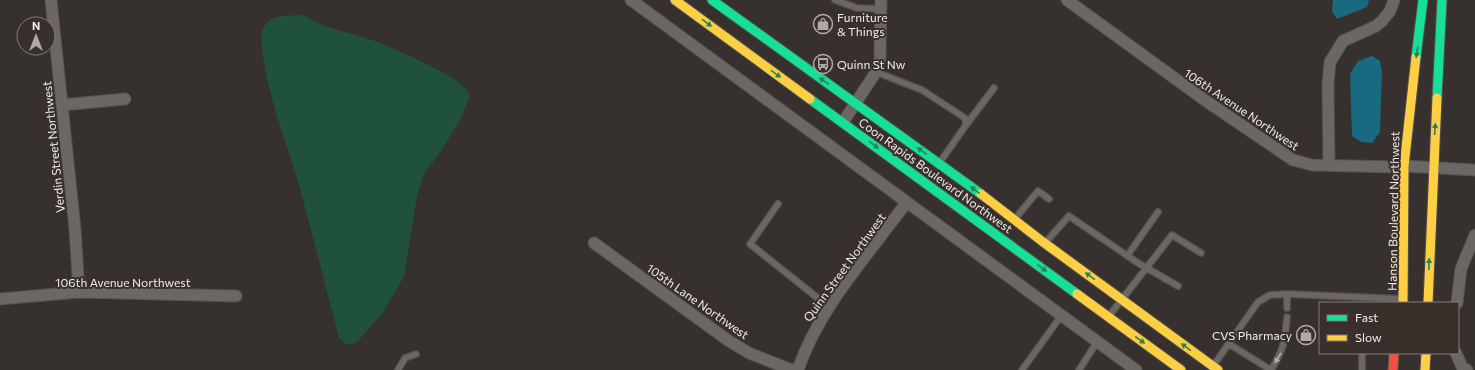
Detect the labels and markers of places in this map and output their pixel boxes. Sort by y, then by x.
place label: Furniture & Things [837,10,888,38]
shop icon: Furniture & Things [812,13,834,35]
bus stop icon: Quinn St Nw [812,53,834,75]
place label: Quinn St Nw [837,57,906,71]
shop icon: CVS Pharmacy [1295,324,1317,346]
place label: CVS Pharmacy [1212,328,1292,342]

